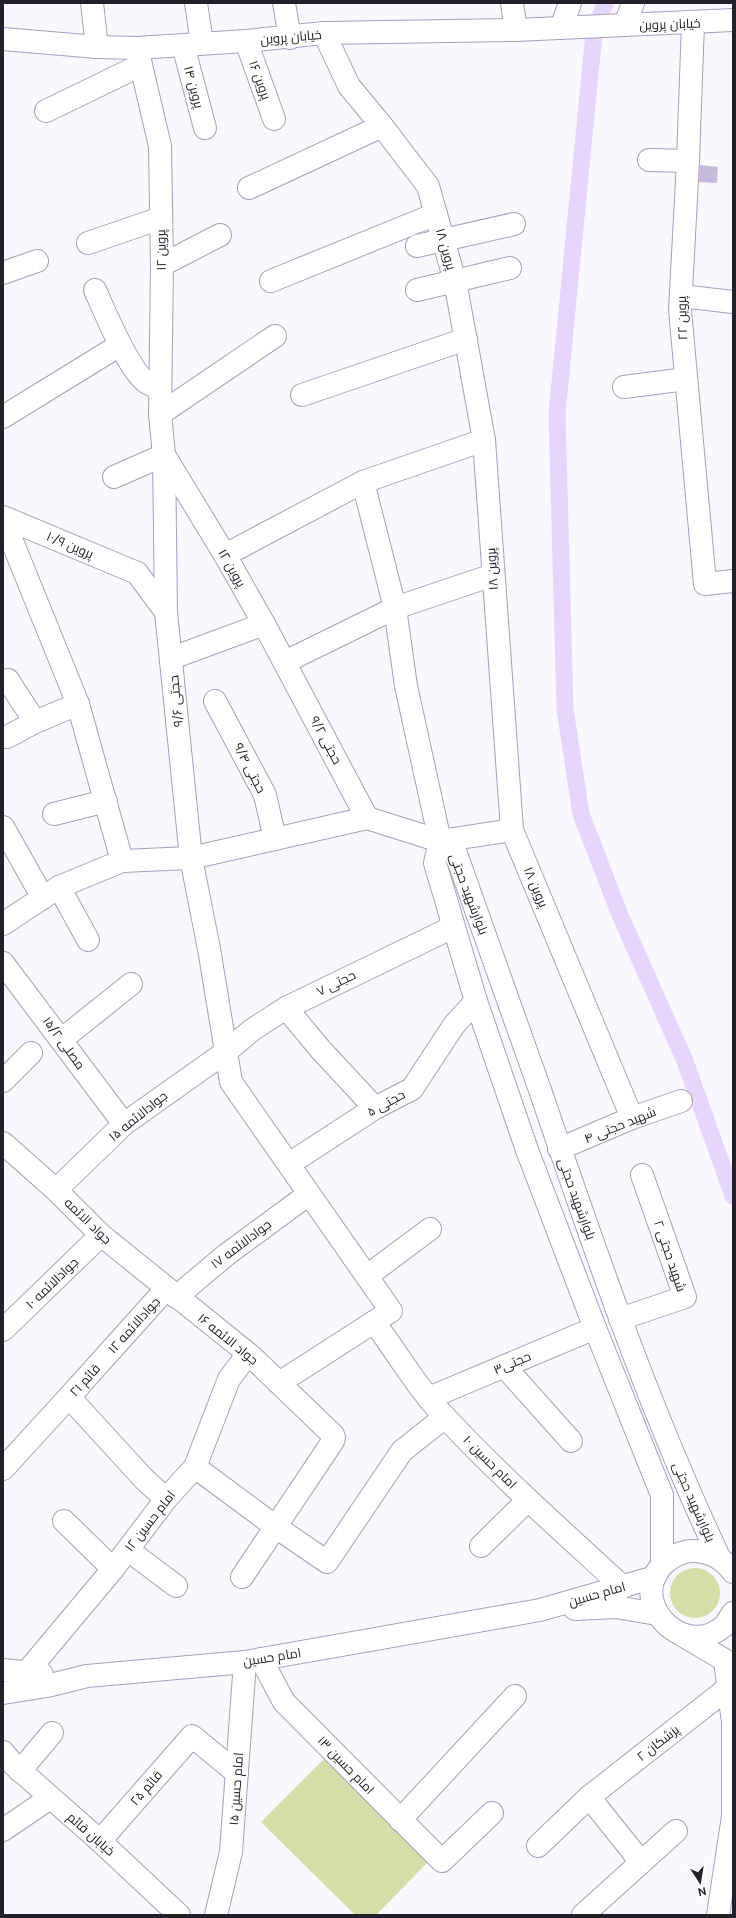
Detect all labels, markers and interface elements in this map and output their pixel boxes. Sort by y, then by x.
street label: خیابان پروین [639,14,701,35]
street label: خیابان پروین [260,26,322,49]
street label: پروین ۱۶ [244,58,275,103]
street label: پروین ۱۴ [179,64,208,111]
street label: پروین ۱۸ [431,226,460,273]
street label: پروین ۱۲ [152,229,171,271]
street label: پروین ۲۲ [673,295,692,340]
street label: پروین ۱۰/۹ [43,527,97,564]
street label: پروین ۱۲ [213,546,250,591]
street label: پروین ۱۸ [482,547,503,591]
street label: حجتی ۹/۶ [165,674,187,728]
street label: حجتی ۹/۲ [306,713,346,767]
street label: حجتی ۹/۴ [230,740,270,796]
street label: بلوارشهید حجتی [446,851,492,937]
street label: پروین ۱۸ [519,864,552,911]
street label: حجتی ۷ [313,966,359,1000]
street label: مصلی ۱۵/۲ [39,1013,89,1073]
street label: حجتی ۵ [364,1086,408,1120]
street label: جوادالائمه ۱۵ [105,1087,171,1145]
street label: شهید حجتی ۴ [582,1103,658,1147]
street label: بلوارشهید حجتی [554,1156,600,1242]
street label: جواد الائمه [61,1194,115,1248]
street label: جوادالائمه ۱۷ [207,1216,275,1272]
street label: شهید حجتی ۲ [650,1218,690,1294]
street label: جوادالائمه ۱۰ [22,1254,82,1312]
street label: جوادالائمه ۱۲ [104,1293,164,1357]
street label: جواد الائمه ۱۶ [194,1309,262,1369]
street label: حجتی۳ [491,1348,533,1378]
street label: قائم ۲۱ [66,1360,105,1401]
street label: ۱۰ امام حسین [459,1431,521,1493]
street label: بلوارشهید حجتی [669,1459,719,1545]
street label: امام حسین ۱۲ [121,1487,180,1556]
street label: امام حسین [567,1578,628,1611]
street label: امام حسین [242,1644,302,1671]
street label: پزشکان ۲ [633,1721,684,1766]
street label: امام حسین ۱۳ [313,1732,378,1799]
street label: امام حسین ۱۵ [225,1752,248,1826]
street label: قائم ۲۵ [126,1767,167,1810]
street label: خیابان قائم [63,1809,118,1860]
north arrow [680,1862,720,1902]
text: N [697,1884,707,1899]

